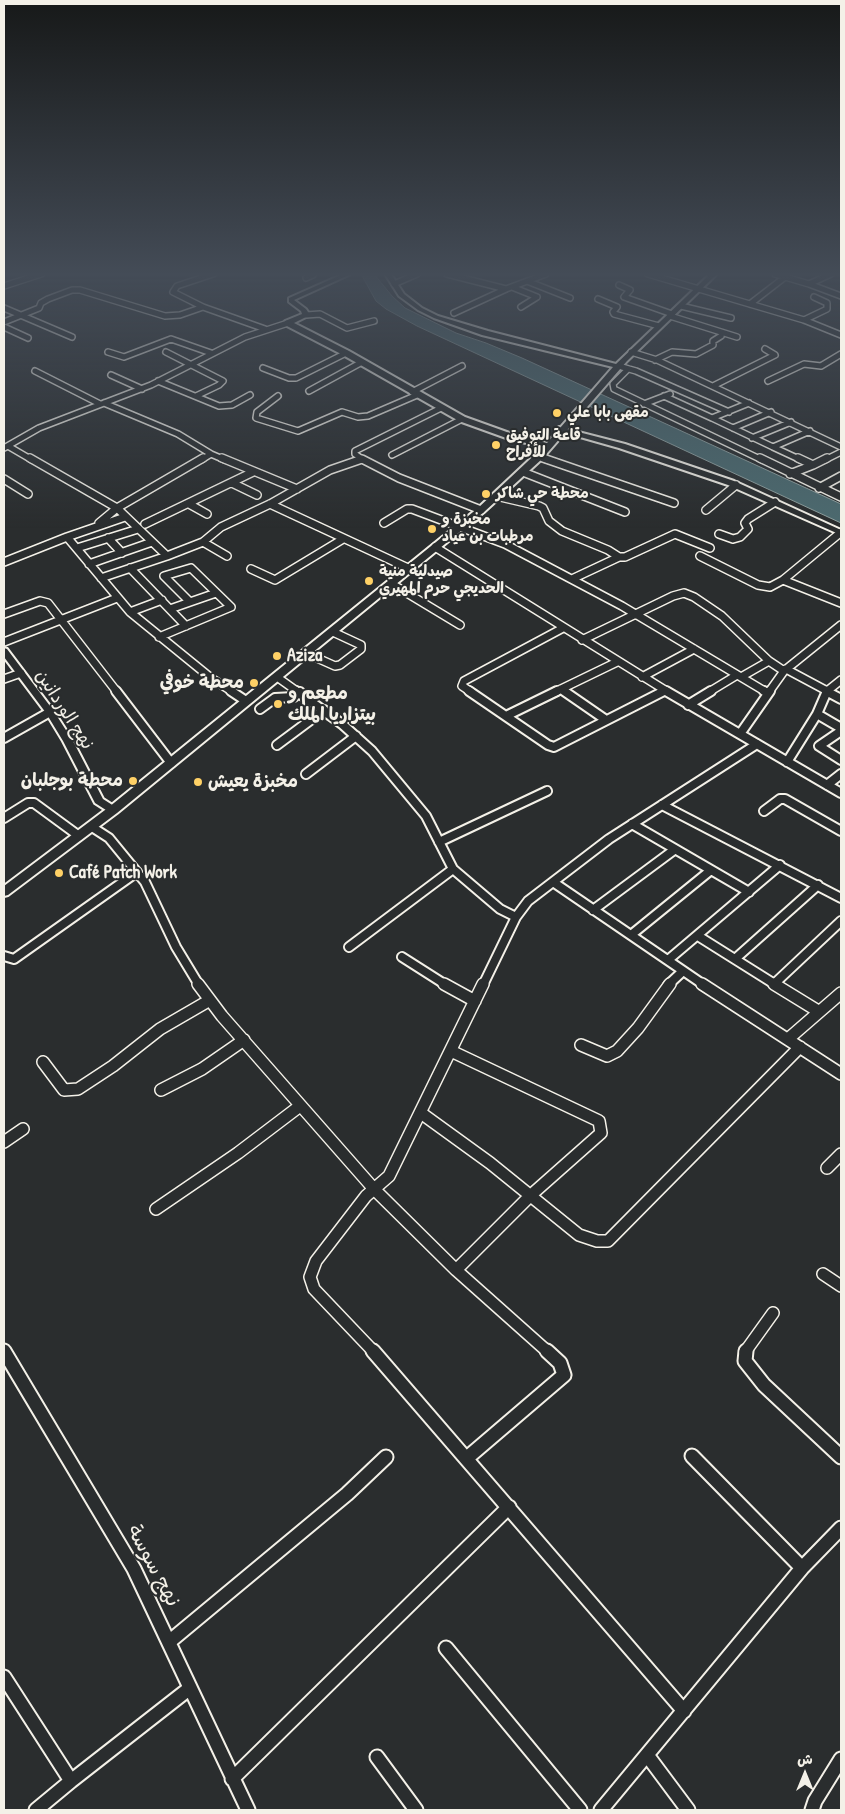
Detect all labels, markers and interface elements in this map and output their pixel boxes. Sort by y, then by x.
place label: مقهى بابا علي [567,404,649,422]
marker: مقهى بابا علي [551,407,563,419]
place label: قاعة التوفيق للأفراح [506,427,581,462]
marker: قاعة التوفيق للأفراح [490,439,502,451]
place label: محطة حي شاكر [496,485,589,503]
marker: محطة حي شاكر [480,488,492,500]
place label: مخبزة و مرطبات بن عياد [442,511,533,546]
marker: مخبزة و مرطبات بن عياد [426,523,438,535]
place label: صيدلية منية الحديجي حرم المهيري [379,563,504,598]
marker: صيدلية منية الحديجي حرم المهيري [363,575,375,587]
place label: Aziza [287,645,322,667]
marker: Aziza [271,650,283,662]
street label: نهج الوردانين [30,666,98,754]
place label: محطة خوفي [160,672,244,694]
marker: محطة خوفي [248,677,260,689]
place label: مطعم و بيتزاريا الملك [288,683,376,726]
marker: مطعم و بيتزاريا الملك [272,698,284,710]
place label: محطة بوجلبان [21,770,123,792]
place label: مخبزة يعيش [208,771,298,793]
marker: محطة بوجلبان [127,775,139,787]
marker: مخبزة يعيش [192,776,204,788]
place label: Café Patch Work [69,862,177,884]
marker: Café Patch Work [53,867,65,879]
street label: نهج سوسة [121,1521,185,1611]
north arrow [780,1749,830,1799]
text: ش [797,1749,813,1768]

